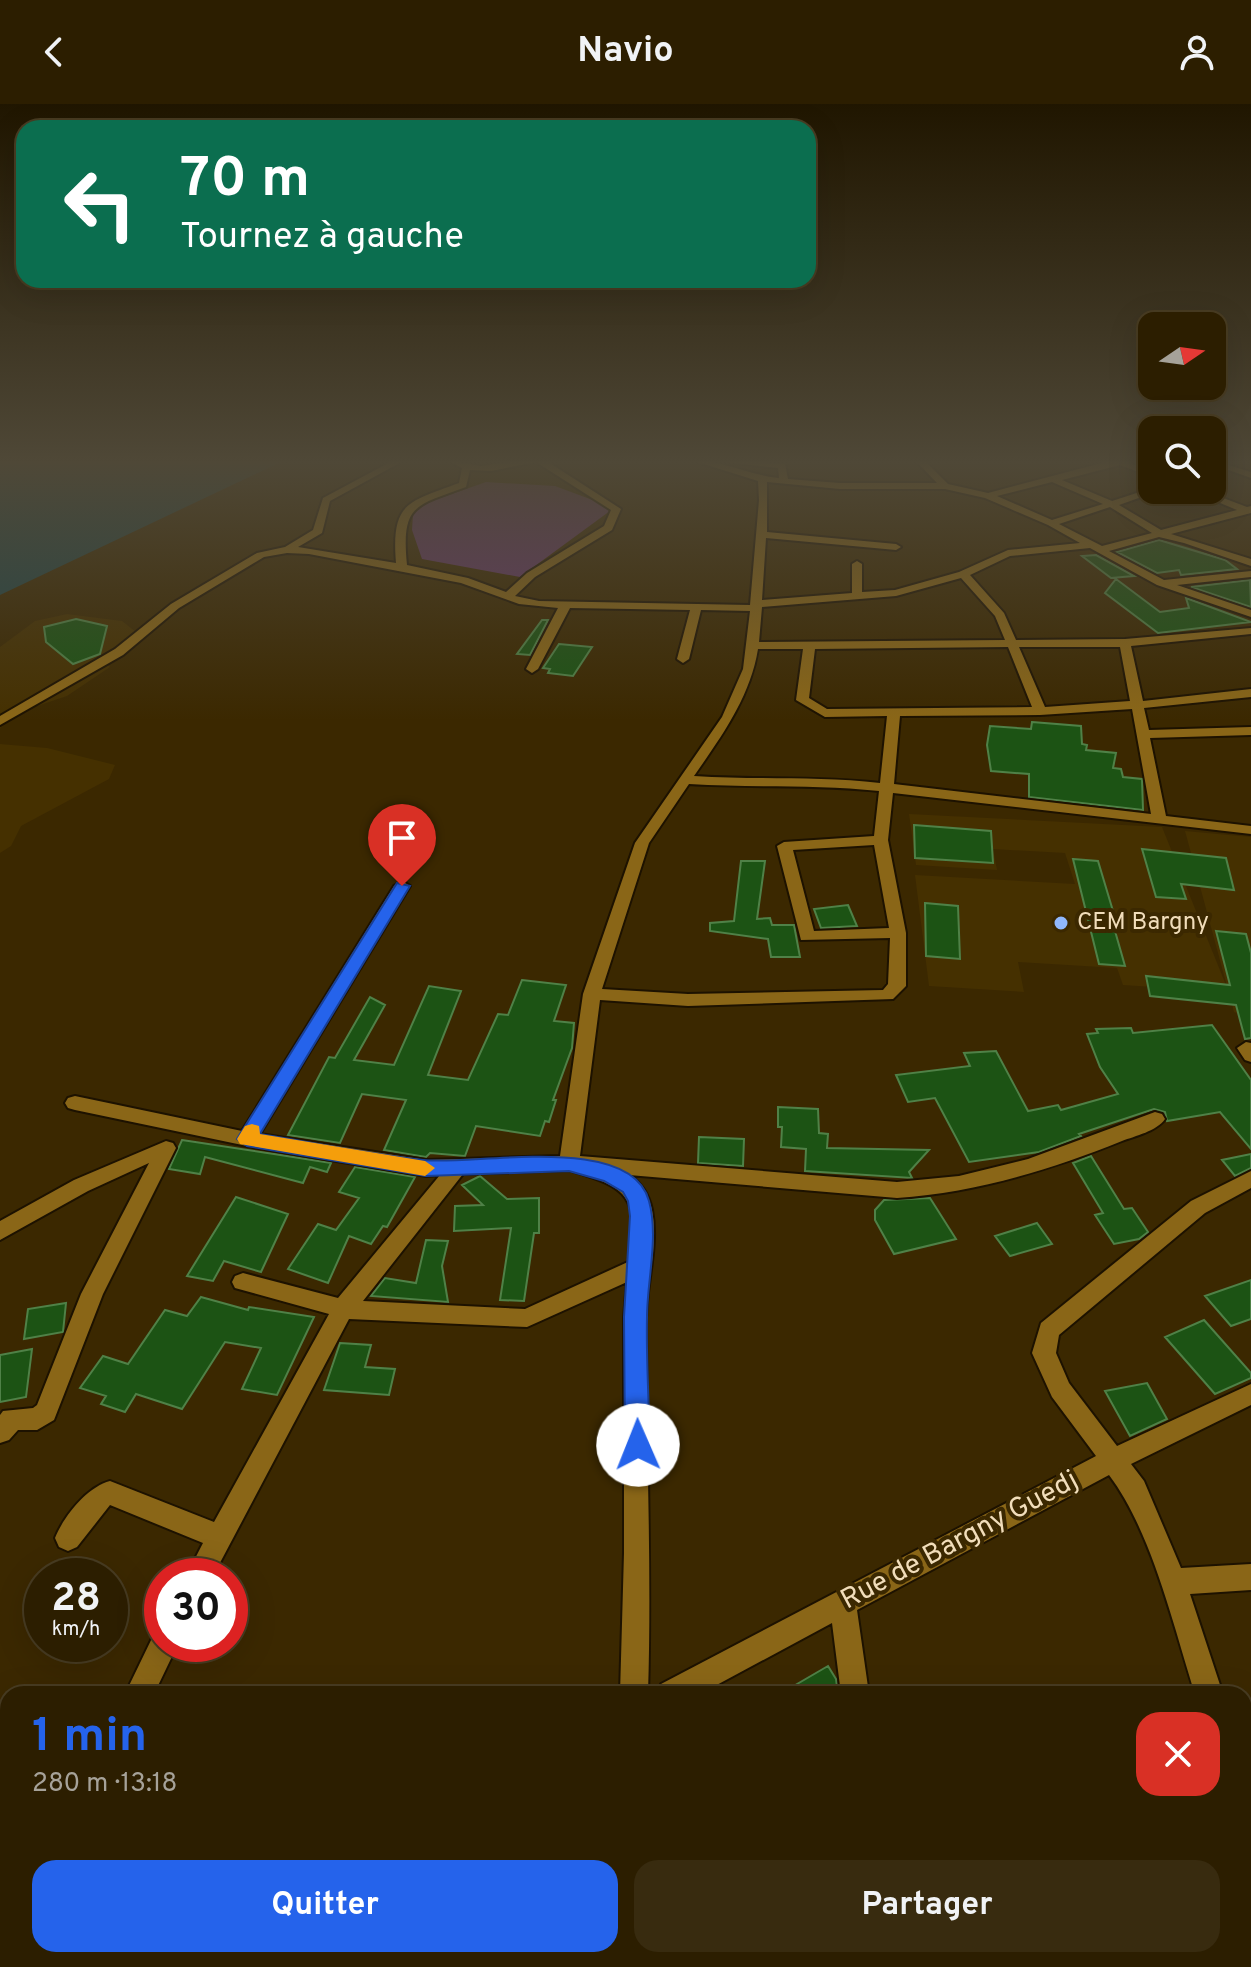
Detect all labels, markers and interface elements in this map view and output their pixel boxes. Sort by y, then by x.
text: Navio [577,29,674,75]
icon: back [32,30,76,74]
icon: person [1175,30,1219,74]
text: 70 m [180,146,310,216]
icon: left [48,152,152,256]
text: Tournez à gauche [180,215,464,261]
north arrow [1138,312,1226,400]
map controls [1138,312,1226,504]
button: search [1138,416,1226,504]
pin [368,804,436,886]
icon: arrive [380,816,424,860]
place label: CEM Bargny [1077,908,1209,938]
marker: CEM Bargny [1052,914,1070,932]
position arrow [596,1403,680,1487]
street label: Rue de Bargny Guedj [835,1463,1085,1619]
speed limit sign: 30 [144,1558,248,1662]
text: 28 [51,1575,101,1625]
text: km/h [52,1617,100,1643]
text: 1 min [32,1708,147,1768]
button: close [1136,1712,1220,1796]
text: 280 m · 13:18 [32,1768,177,1801]
button: Quitter [32,1860,618,1952]
button: Partager [634,1860,1220,1952]

